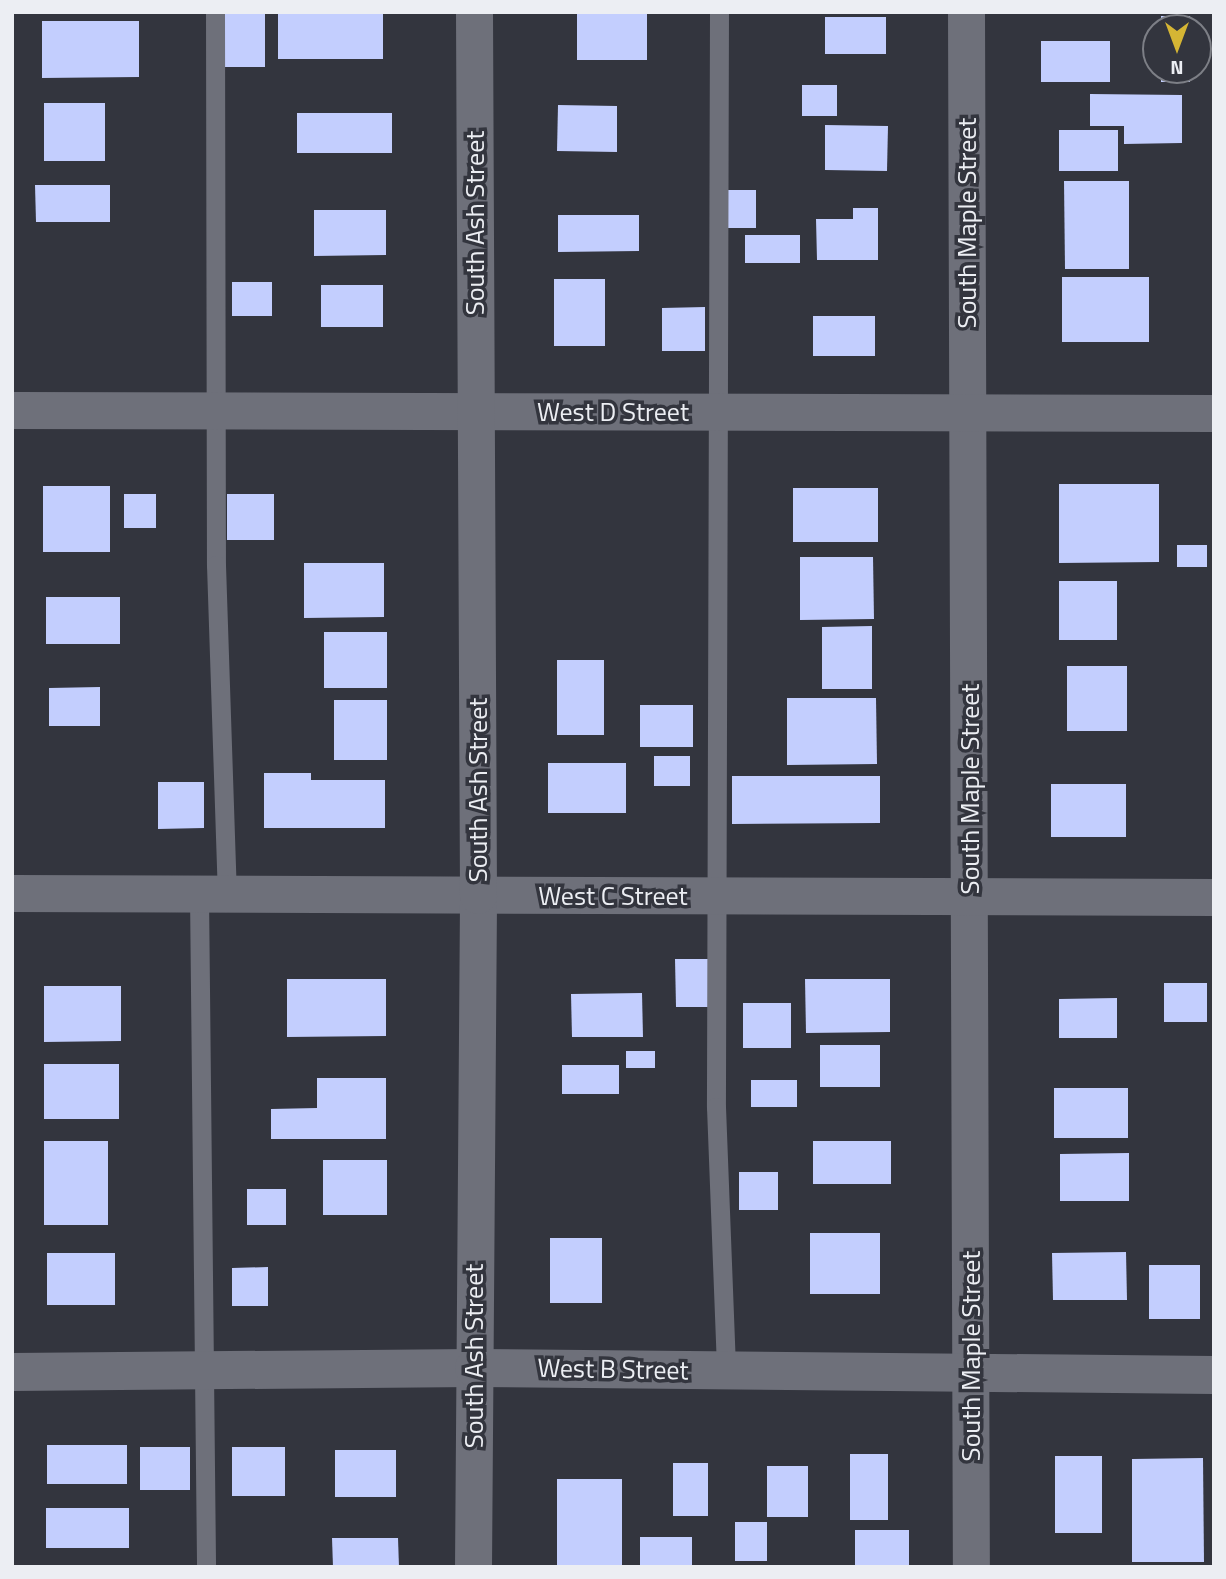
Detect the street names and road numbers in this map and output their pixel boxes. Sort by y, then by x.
street label: South Maple Street [951,118,983,328]
street label: South Ash Street [459,131,491,315]
street label: West D Street [537,396,689,428]
street label: South Maple Street [954,684,986,894]
street label: South Ash Street [462,698,494,882]
street label: West C Street [538,880,688,912]
street label: South Maple Street [955,1251,987,1461]
street label: South Ash Street [458,1264,490,1448]
street label: West B Street [537,1352,689,1386]

